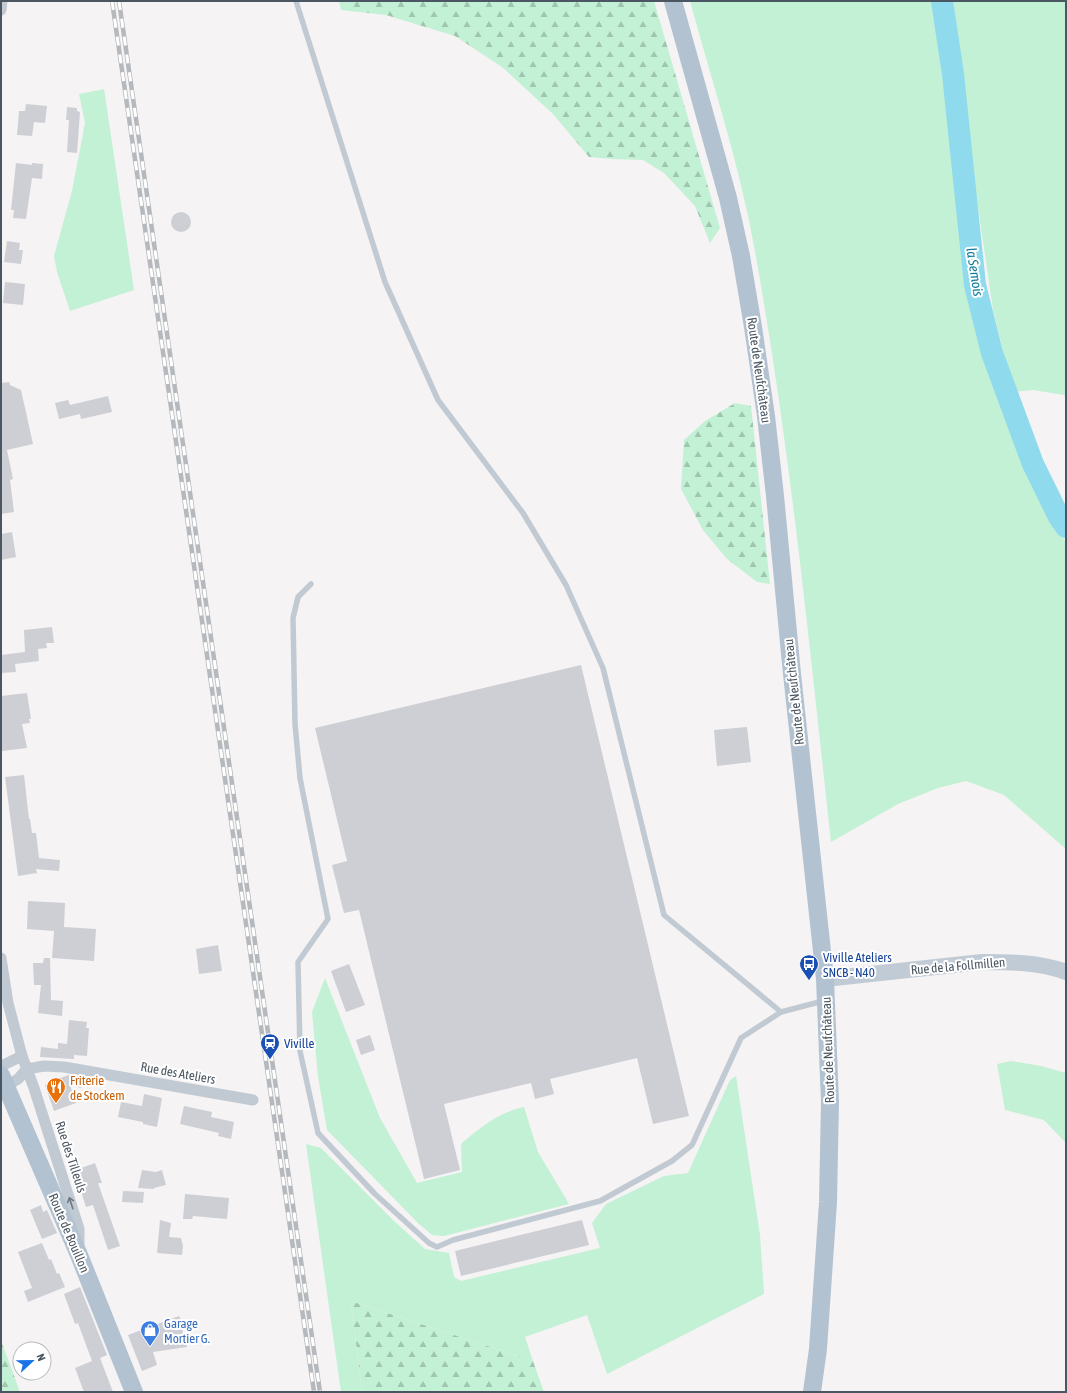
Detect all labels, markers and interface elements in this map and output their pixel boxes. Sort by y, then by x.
water label: la Semois [963,247,987,297]
street label: Route de Neufchâteau [744,316,774,424]
street label: Route de Neufchâteau [781,638,807,746]
place label: Viville Ateliers SNCB - N40 [823,950,892,980]
bus stop icon: Viville Ateliers SNCB - N40 [798,953,820,981]
street label: Rue de la Follmillen [910,954,1006,978]
street label: Route de Neufchâteau [819,997,837,1103]
station icon: Viville [259,1032,281,1060]
place label: Viville [284,1036,314,1051]
street label: Rue des Ateliers [139,1059,217,1087]
place label: Friterie de Stockem [70,1073,125,1103]
restaurant icon: Friterie de Stockem [45,1076,67,1104]
street label: Rue des Tilleuls [52,1119,90,1195]
street label: Route de Bouillon [46,1191,92,1275]
one-way arrow [67,1197,74,1210]
place label: Garage Mortier G. [164,1316,210,1346]
shop icon: Garage Mortier G. [139,1319,161,1347]
north arrow [12,1341,52,1381]
text: N [34,1352,48,1363]

